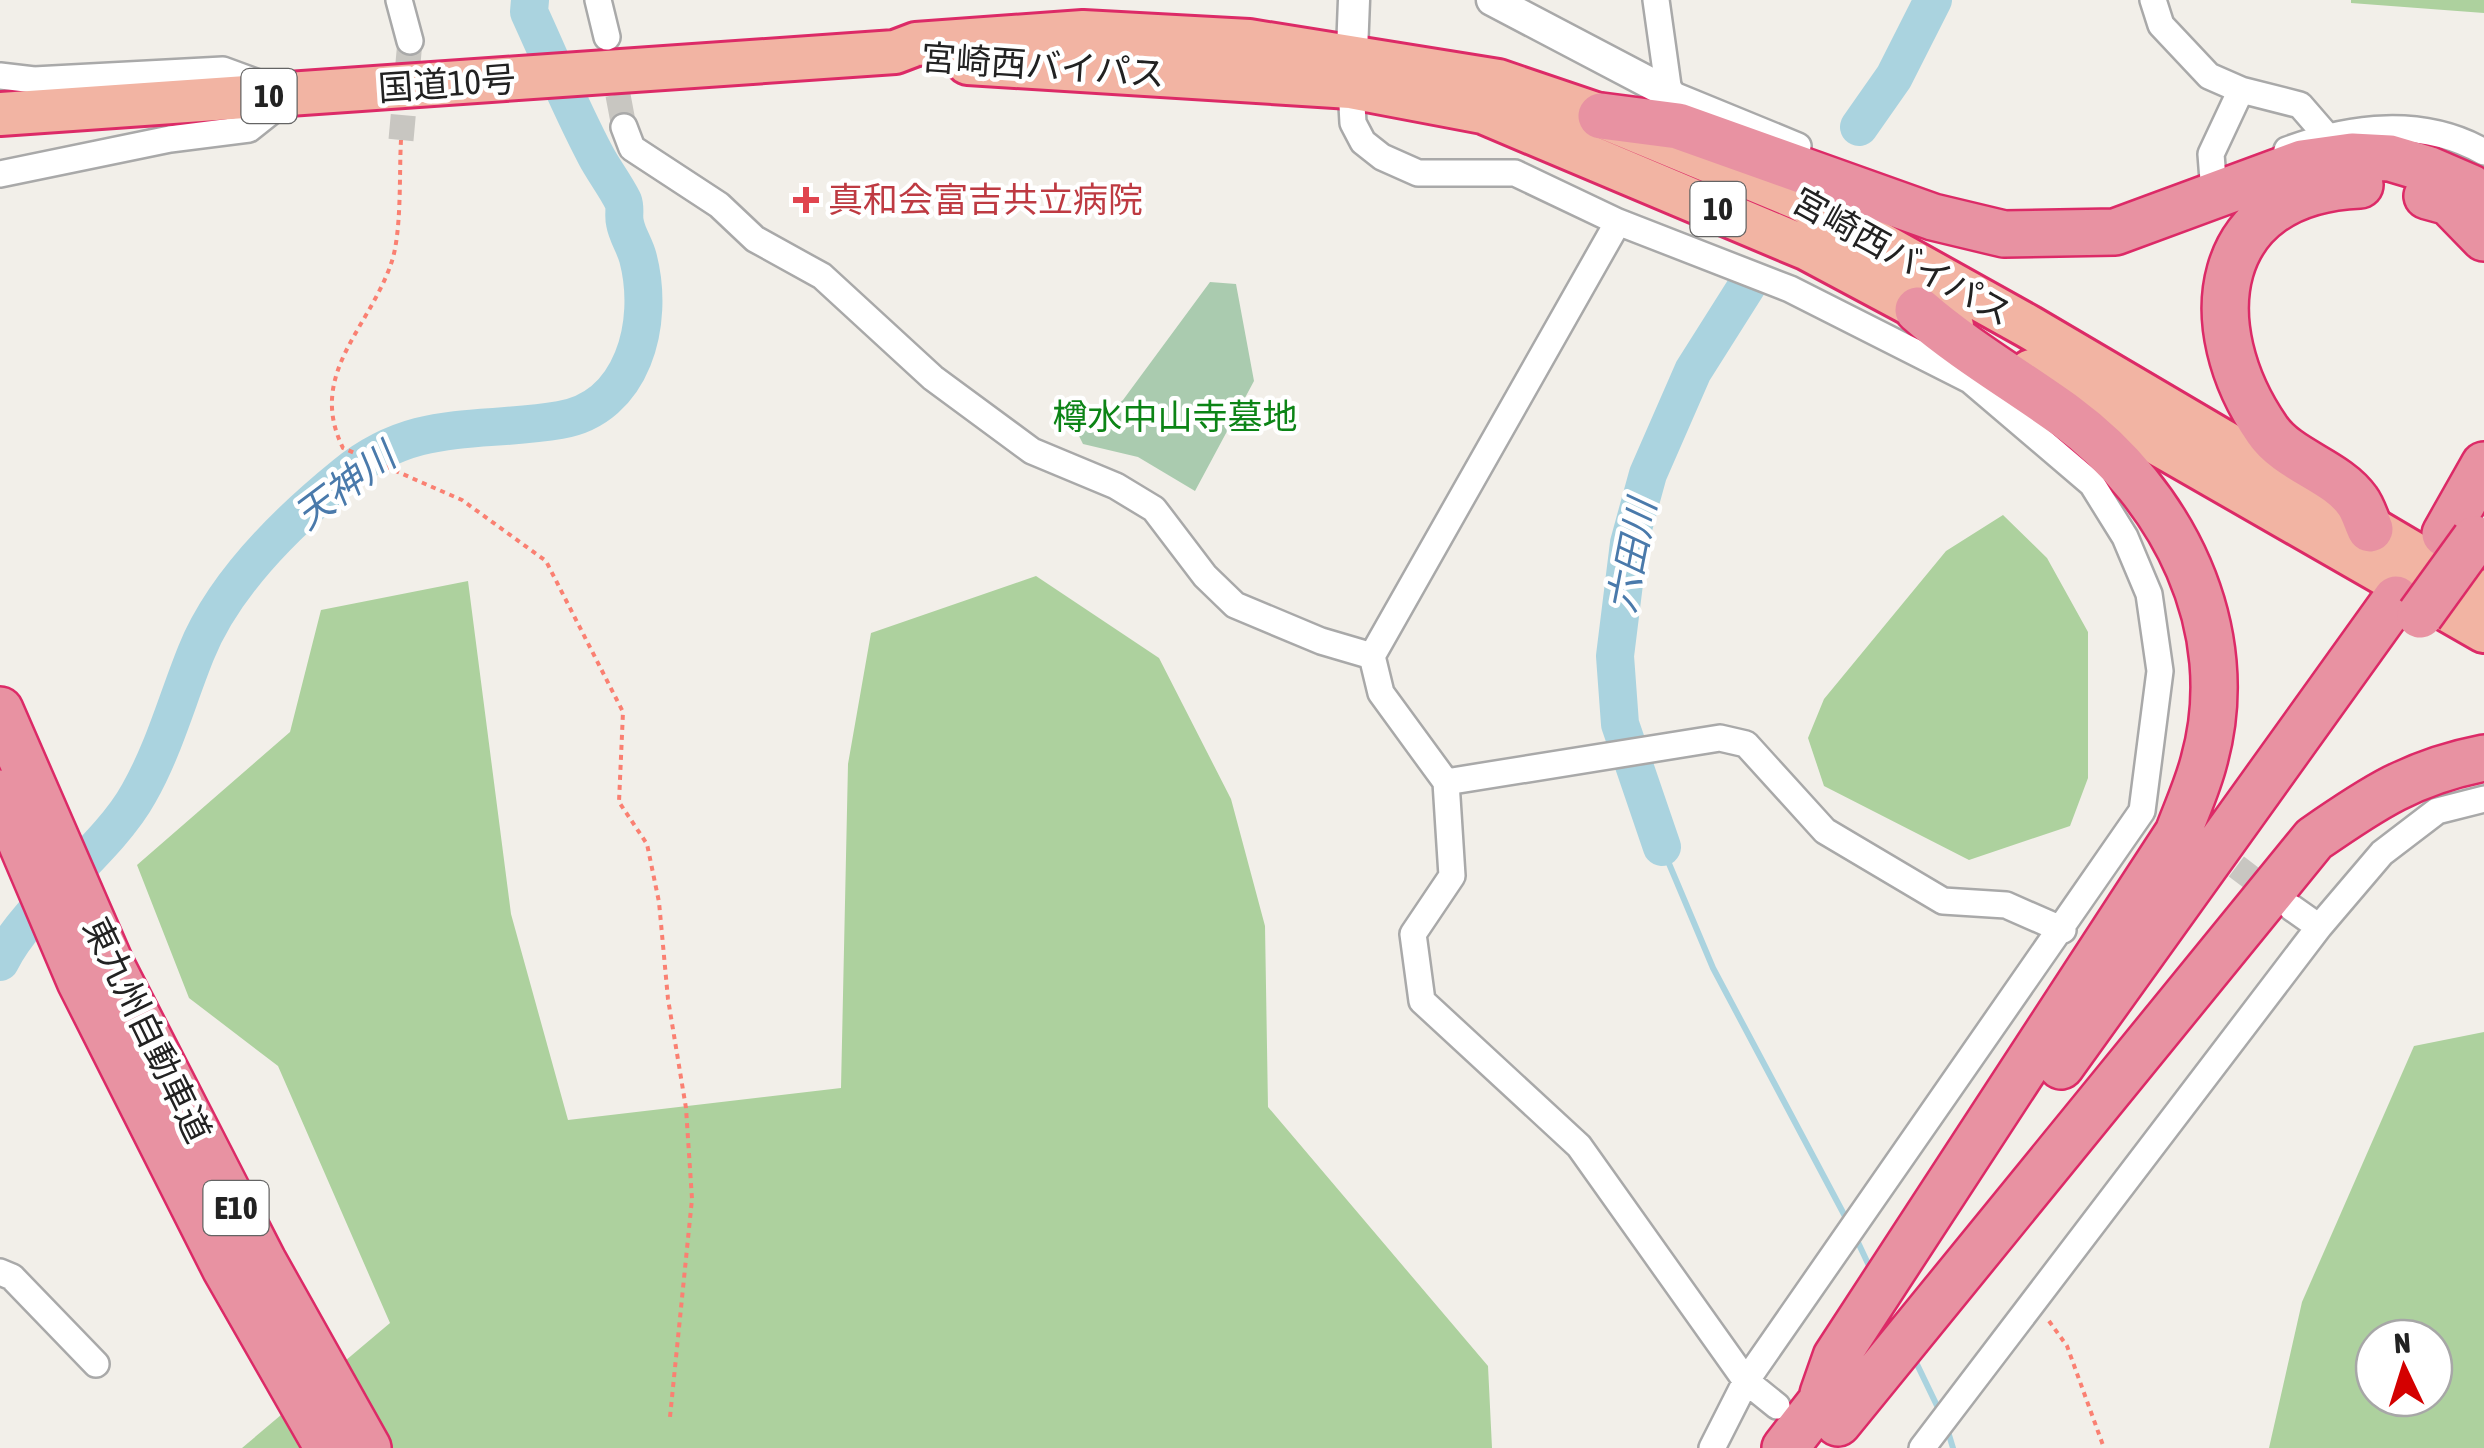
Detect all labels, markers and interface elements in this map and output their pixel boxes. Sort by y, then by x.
street label: 宮崎西バイパス [920,37,1166,93]
street label: 国道10号 [377,58,517,108]
road number: 10 [242,69,296,123]
place label: 真和会富吉共立病院 [828,179,1143,219]
street label: 宮崎西バイパス [1786,179,2019,333]
road number: 10 [1690,182,1746,236]
marker: 真和会富吉共立病院 [793,187,819,213]
park label: 樽水中山寺墓地 [1052,396,1298,436]
water label: 天神川 [286,432,406,537]
water label: 六田川 [1600,492,1664,616]
street label: 東九州自動車道 [76,911,220,1148]
road number: E10 [204,1181,268,1235]
north arrow [2354,1318,2454,1418]
text: N [2393,1327,2412,1360]

